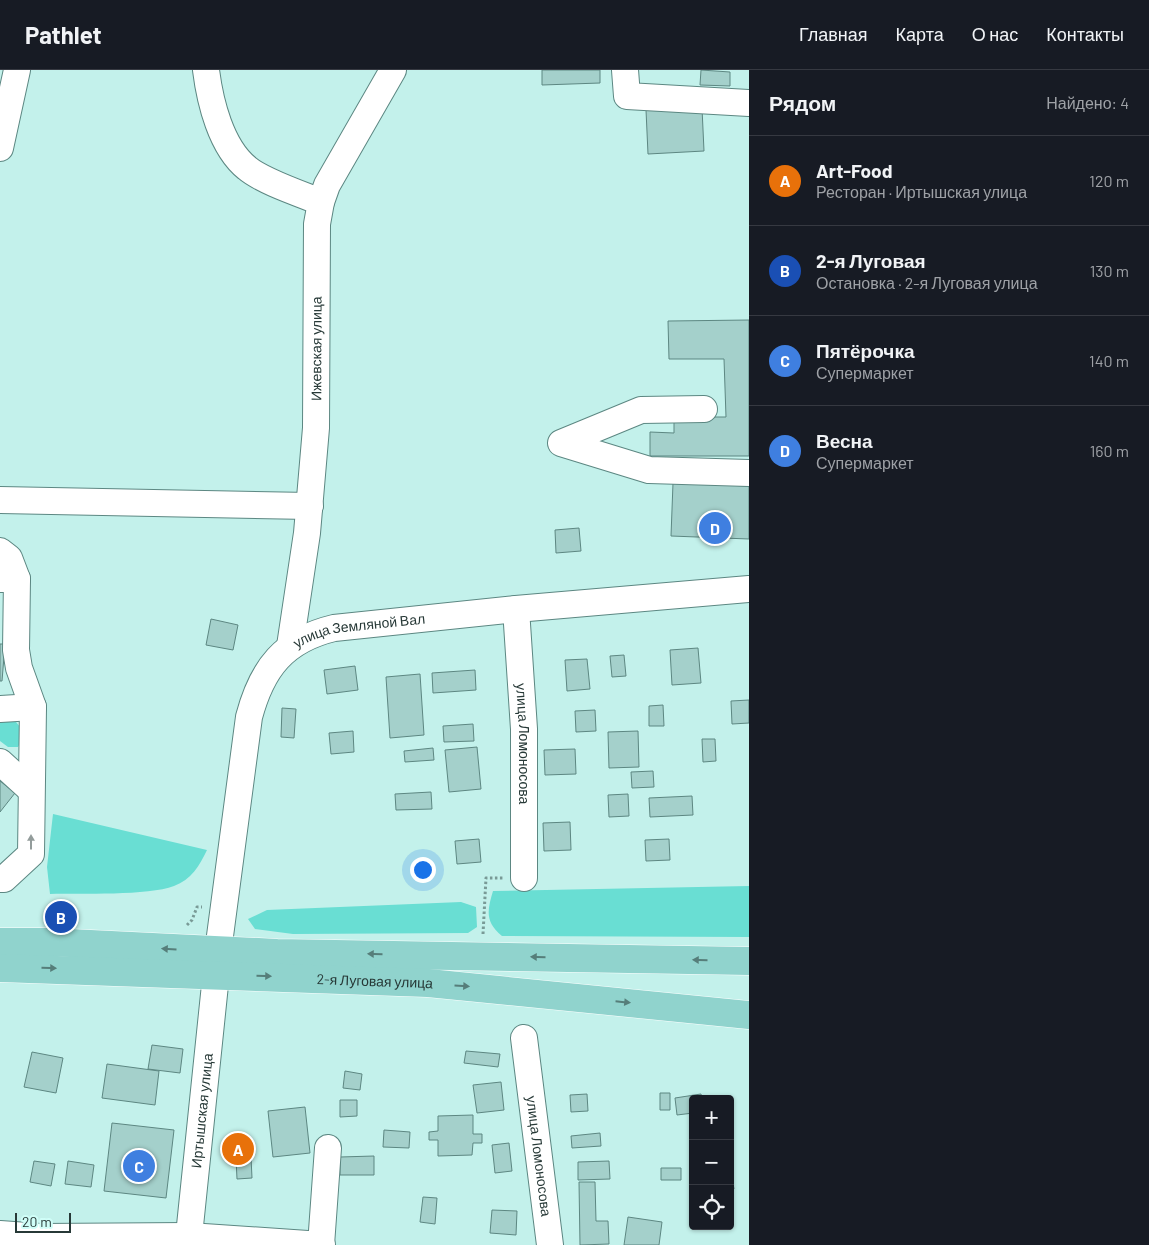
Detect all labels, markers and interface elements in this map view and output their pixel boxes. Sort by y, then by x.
text: Pathlet [25,20,102,49]
text: Главная [799,23,868,45]
text: Карта [896,23,944,45]
text: О нас [972,23,1018,45]
text: Контакты [1046,23,1124,45]
text: Рядом [769,90,836,115]
text: Найдено: 4 [1046,93,1129,112]
text: Art-Food [816,159,892,182]
text: A [780,171,790,190]
text: 120 m [1089,171,1129,190]
text: Ресторан · Иртышская улица [816,182,1027,201]
text: 2-я Луговая [816,249,926,272]
text: B [780,261,790,280]
text: 130 m [1090,261,1129,280]
text: Остановка · 2-я Луговая улица [816,273,1038,292]
street label: Ижевская улица [307,296,325,401]
text: Пятёрочка [816,339,914,362]
text: C [780,351,790,370]
text: 140 m [1089,351,1129,370]
text: Супермаркет [816,363,914,382]
text: Весна [816,429,873,452]
text: D [780,441,790,460]
text: 160 m [1090,441,1129,460]
text: Супермаркет [816,453,914,472]
pin: D [699,509,731,547]
street label: улица Земляной Вал [290,610,426,651]
street label: улица Ломоносова [513,683,533,805]
one-way arrow [27,834,35,850]
your location [410,857,436,883]
pin: B [45,898,77,936]
one-way arrow [161,944,177,952]
one-way arrow [367,950,383,958]
one-way arrow [530,953,546,961]
one-way arrow [692,956,708,964]
one-way arrow [41,965,57,973]
street label: 2-я Луговая улица [316,970,434,991]
one-way arrow [257,973,273,981]
one-way arrow [454,982,470,990]
one-way arrow [616,998,632,1006]
street label: Иртышская улица [187,1052,216,1169]
street label: улица Ломоносова [523,1095,555,1217]
map controls [689,1095,734,1230]
button: + [689,1095,734,1140]
pin: A [222,1130,254,1168]
button: − [689,1140,734,1185]
pin: C [123,1147,155,1185]
button: locate [689,1185,734,1230]
scale bar [15,1210,71,1233]
text: 20 m [22,1213,52,1230]

